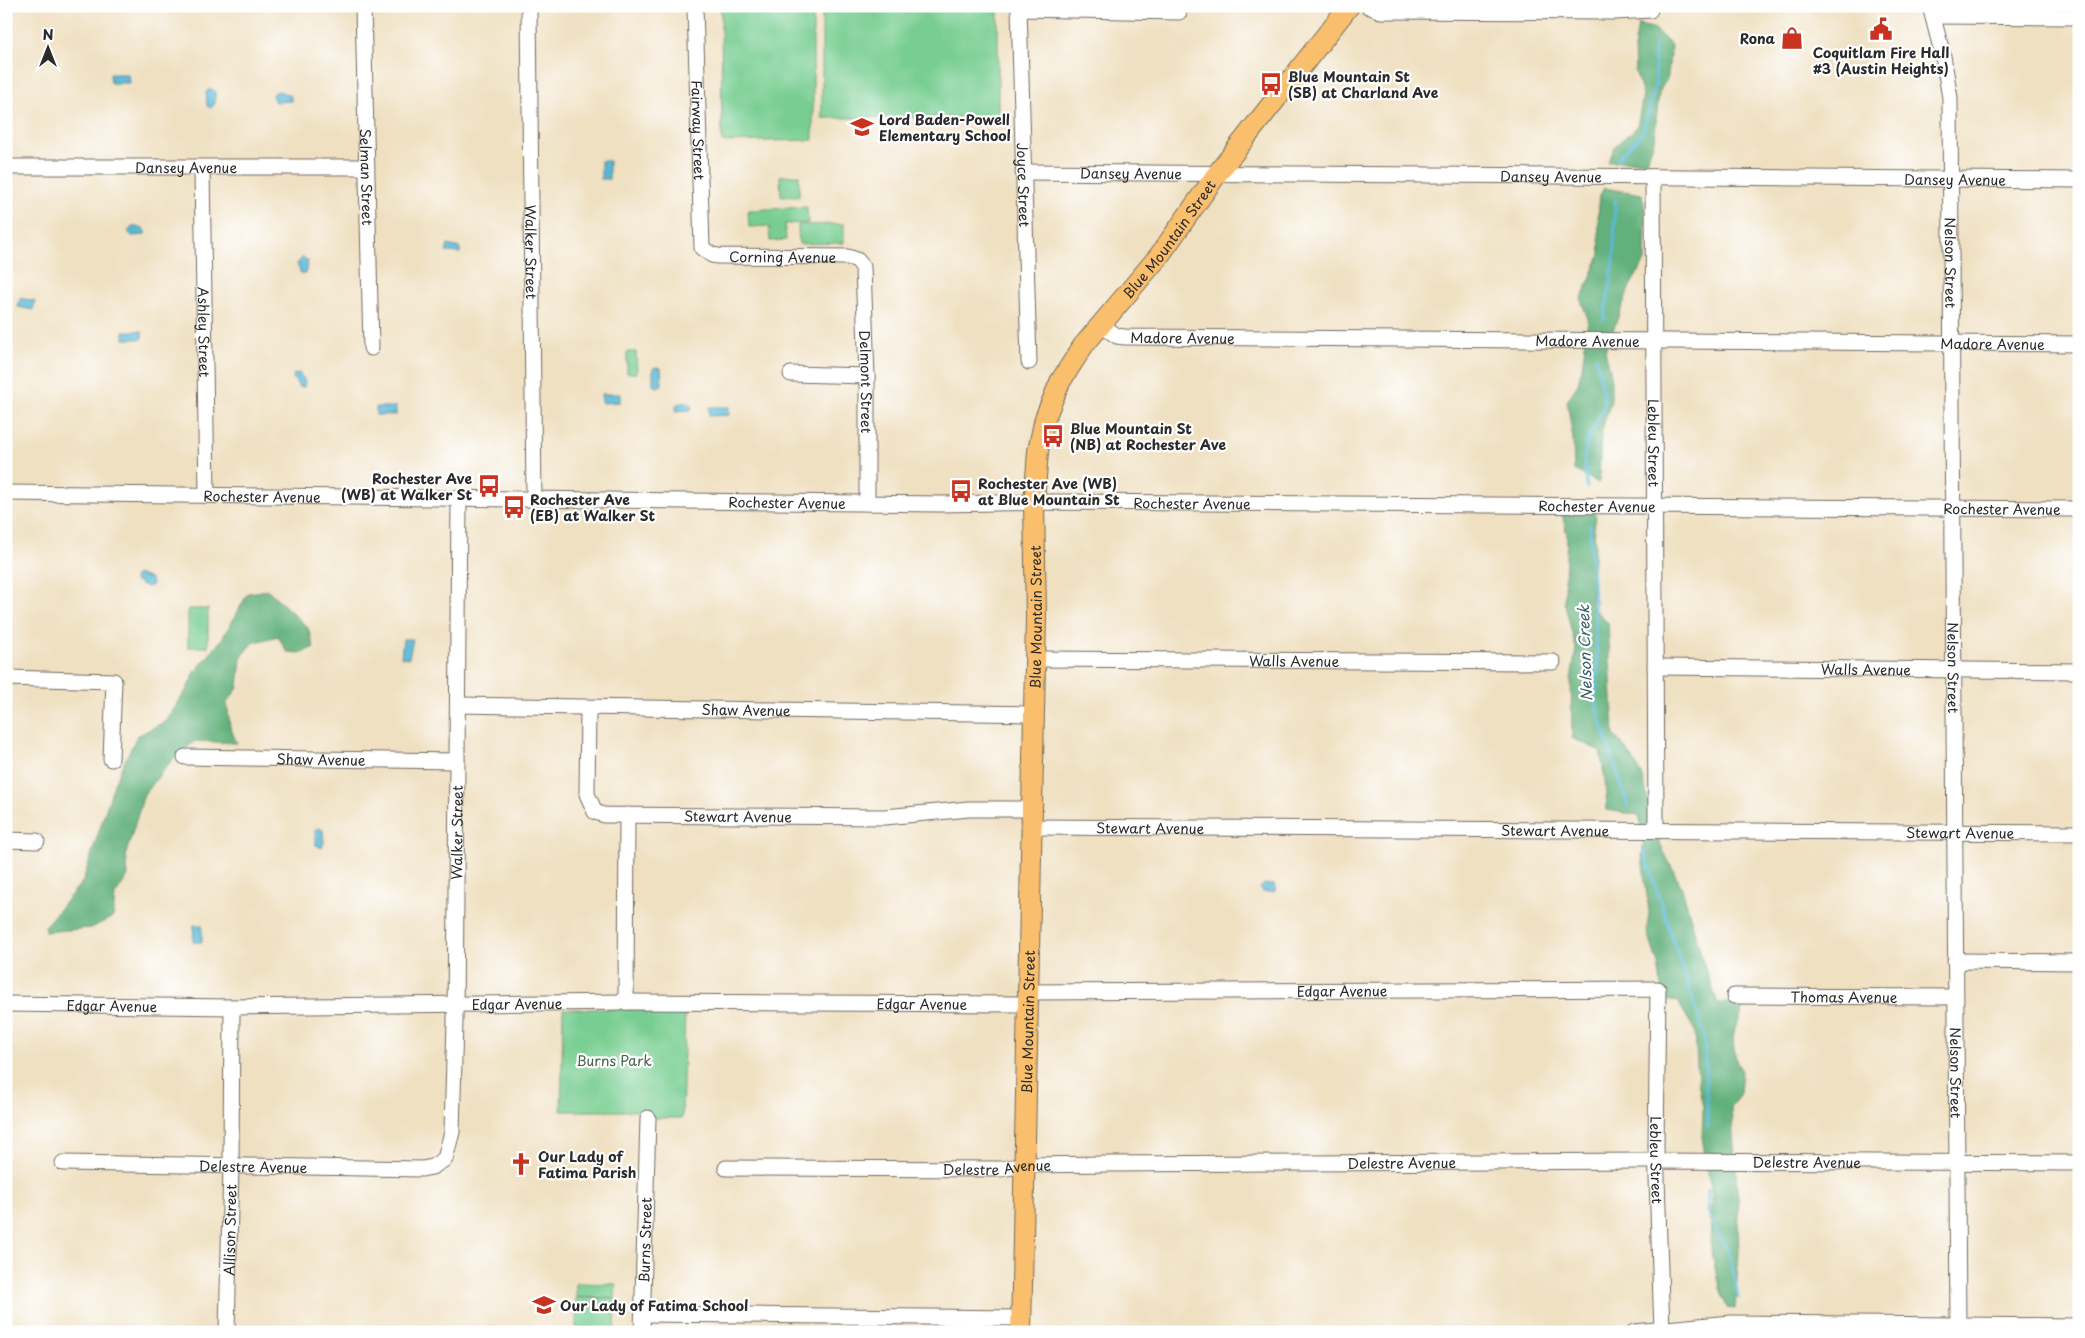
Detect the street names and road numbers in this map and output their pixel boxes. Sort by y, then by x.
street label: Fairway Street [687,80,711,181]
street label: Selman Street [355,128,379,226]
street label: Joyce Street [1012,142,1036,228]
street label: Dansey Avenue [135,157,237,178]
street label: Dansey Avenue [1080,162,1182,184]
street label: Dansey Avenue [1500,165,1602,187]
street label: Dansey Avenue [1904,168,2006,190]
street label: Blue Mountain Street [1117,175,1220,303]
street label: Walker Street [521,205,542,300]
street label: Nelson Street [1940,217,1962,309]
street label: Corning Avenue [729,246,837,267]
street label: Ashley Street [193,287,216,378]
street label: Madore Avenue [1130,327,1235,348]
street label: Delmont Street [855,330,878,434]
street label: Madore Avenue [1535,330,1640,351]
street label: Madore Avenue [1940,332,2045,354]
street label: Lebleu Street [1644,399,1665,487]
street label: Rochester Avenue [203,485,321,507]
street label: Rochester Avenue [728,491,846,513]
street label: Rochester Avenue [1133,492,1251,514]
street label: Rochester Avenue [1538,495,1656,517]
street label: Rochester Avenue [1943,498,2061,519]
street label: Blue Mountain Street [1024,545,1047,689]
street label: Nelson Street [1943,622,1964,714]
street label: Walls Avenue [1249,650,1339,671]
street label: Walls Avenue [1821,658,1912,680]
street label: Shaw Avenue [701,698,791,721]
street label: Shaw Avenue [276,748,366,770]
street label: Walker Street [446,785,467,880]
street label: Stewart Avenue [684,805,792,827]
street label: Stewart Avenue [1096,817,1205,838]
street label: Stewart Avenue [1501,819,1610,841]
street label: Stewart Avenue [1906,822,2015,843]
street label: Blue Mountain Street [1015,950,1040,1094]
street label: Edgar Avenue [1297,980,1388,1001]
street label: Thomas Avenue [1791,986,1898,1007]
street label: Edgar Avenue [471,992,563,1014]
street label: Edgar Avenue [877,993,968,1014]
street label: Edgar Avenue [67,994,158,1017]
street label: Nelson Street [1946,1027,1967,1119]
street label: Lebleu Street [1645,1116,1668,1204]
street label: Delestre Avenue [1752,1151,1861,1172]
street label: Delestre Avenue [1347,1152,1456,1173]
street label: Delestre Avenue [943,1154,1052,1180]
street label: Delestre Avenue [198,1155,308,1178]
street label: Allison Street [218,1184,241,1276]
street label: Burns Street [633,1197,656,1283]

